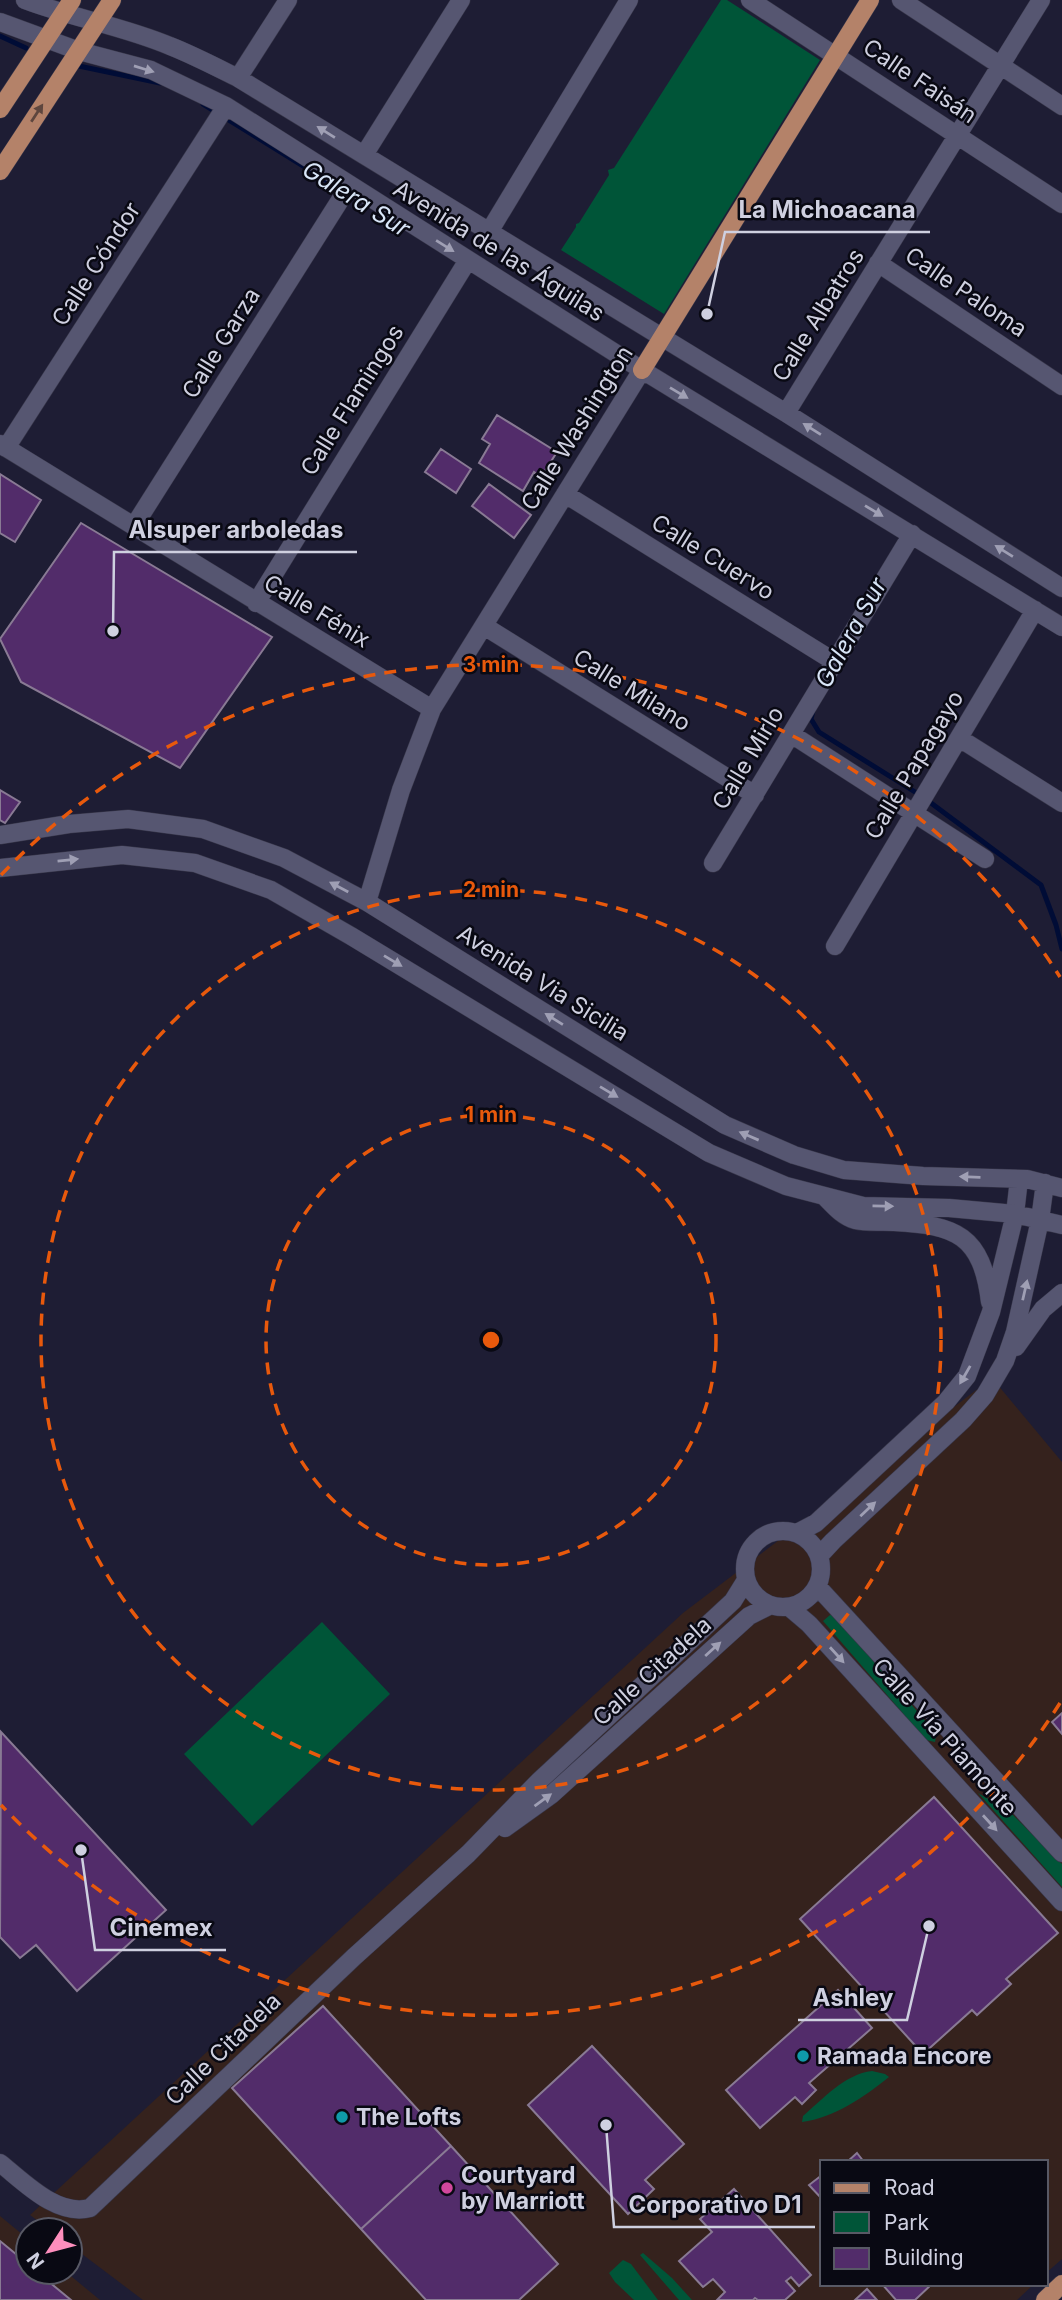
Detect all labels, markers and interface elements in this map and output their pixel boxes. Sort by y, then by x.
street label: Calle Faisán [858,33,982,129]
one-way arrow [134,64,155,75]
one-way arrow [30,104,43,123]
one-way arrow [316,125,335,138]
water label: Galera Sur [297,154,416,243]
street label: Avenida de las Águilas [388,175,610,327]
callout: La Michoacana [725,187,930,232]
text: La Michoacana [738,195,916,224]
street label: Calle Cóndor [46,197,146,331]
one-way arrow [436,239,455,252]
street label: Calle Paloma [900,241,1032,343]
street label: Calle Albatros [766,243,870,387]
street label: Calle Garza [176,283,266,403]
street label: Calle Flamingos [295,320,409,480]
street label: Calle Washington [515,341,639,515]
one-way arrow [670,387,689,399]
one-way arrow [803,423,822,436]
one-way arrow [864,505,883,518]
callout: Alsuper arboledas [114,507,357,552]
street label: Calle Cuervo [646,508,780,606]
text: Alsuper arboledas [129,515,343,544]
one-way arrow [995,545,1014,558]
street label: Calle Fénix [259,568,375,654]
water label: Galera Sur [809,572,893,693]
street label: Calle Milano [568,643,696,737]
text: 3 min [463,652,519,677]
street label: Calle Papagayo [859,686,969,844]
street label: Calle Mirlo [706,701,790,815]
one-way arrow [57,854,79,865]
text: 2 min [463,877,519,902]
one-way arrow [329,882,349,894]
street label: Avenida Via Sicilia [452,919,634,1047]
one-way arrow [384,955,403,968]
one-way arrow [545,1012,564,1025]
one-way arrow [599,1085,618,1098]
text: 1 min [465,1102,517,1127]
one-way arrow [739,1130,759,1142]
one-way arrow [959,1172,981,1183]
one-way arrow [873,1201,895,1212]
one-way arrow [1019,1279,1030,1301]
centre of rings [479,1328,503,1352]
one-way arrow [959,1366,971,1385]
one-way arrow [859,1501,876,1517]
street label: Calle Citadela [587,1611,717,1731]
one-way arrow [704,1641,721,1657]
one-way arrow [829,1646,845,1664]
street label: Calle Vía Piamonte [867,1652,1023,1822]
one-way arrow [534,1793,552,1807]
one-way arrow [982,1814,998,1831]
callout: Cinemex [95,1905,226,1950]
text: Cinemex [109,1913,213,1942]
callout: Ashley [798,1975,907,2020]
text: Ashley [813,1983,894,2012]
street label: Calle Citadela [159,1987,287,2111]
place label: Ramada Encore [817,2042,991,2070]
marker: Ramada Encore [795,2048,811,2064]
place label: The Lofts [356,2103,461,2131]
marker: The Lofts [334,2109,350,2125]
legend [820,2160,1048,2286]
place label: Courtyard by Marriott [461,2161,585,2215]
text: Road [884,2175,935,2200]
marker: Courtyard by Marriott [439,2180,455,2196]
callout: Corporativo D1 [614,2182,815,2227]
text: Corporativo D1 [629,2190,801,2219]
text: Park [884,2210,929,2235]
north arrow [14,2216,84,2286]
text: Building [884,2245,964,2270]
text: N [22,2248,49,2273]

